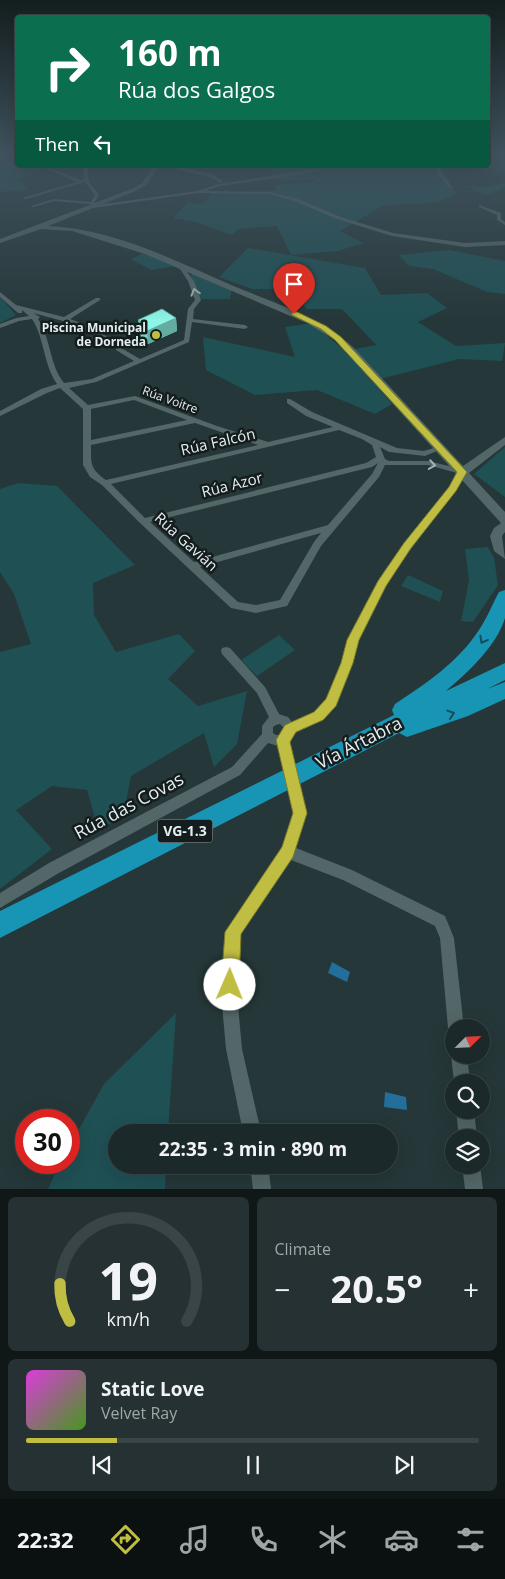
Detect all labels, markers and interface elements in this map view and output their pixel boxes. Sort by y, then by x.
text: 160 m [118,29,222,76]
icon: right [35,35,100,100]
text: Rúa dos Galgos [118,74,275,104]
icon: left [89,130,117,158]
text: Then [35,131,79,157]
pin [273,263,315,314]
icon: arrive [280,270,308,298]
one-way arrow [190,289,200,297]
place label: Piscina Municipal de Dorneda [42,319,146,350]
marker: Piscina Municipal de Dorneda [150,329,162,341]
street label: Rúa Voitre [140,382,201,418]
street label: Rúa Falcón [179,423,257,459]
one-way arrow [427,459,436,469]
street label: Rúa Azor [199,467,264,501]
street label: Rúa Gavián [151,507,223,575]
one-way arrow [480,635,490,644]
one-way arrow [446,709,454,719]
street label: Vía Ártabra [311,710,406,774]
street label: Rúa das Covas [70,766,188,844]
road number: VG-1.3 [158,819,212,842]
position arrow [203,958,255,1010]
north arrow [445,1019,490,1064]
map controls [445,1019,490,1174]
button: search [445,1074,490,1119]
speed limit sign: 30 [15,1109,80,1174]
button: layers [445,1129,490,1174]
text: 22:35 · 3 min · 890 m [159,1136,347,1162]
text: Climate [275,1238,331,1260]
text: 19 [99,1244,158,1315]
text: 20.5° [331,1262,423,1314]
text: − [275,1270,291,1308]
text: + [463,1270,479,1308]
text: km/h [107,1307,150,1331]
text: Static Love [101,1376,204,1402]
text: Velvet Ray [101,1402,177,1424]
icon: previous [88,1451,116,1479]
icon: pause [239,1451,267,1479]
icon: next [390,1451,418,1479]
icon: directions [108,1522,143,1557]
icon: music [177,1522,212,1557]
icon: phone [246,1522,281,1557]
icon: climate [315,1522,350,1557]
icon: car [384,1522,419,1557]
icon: filters [453,1522,488,1557]
text: 22:32 [17,1524,74,1554]

